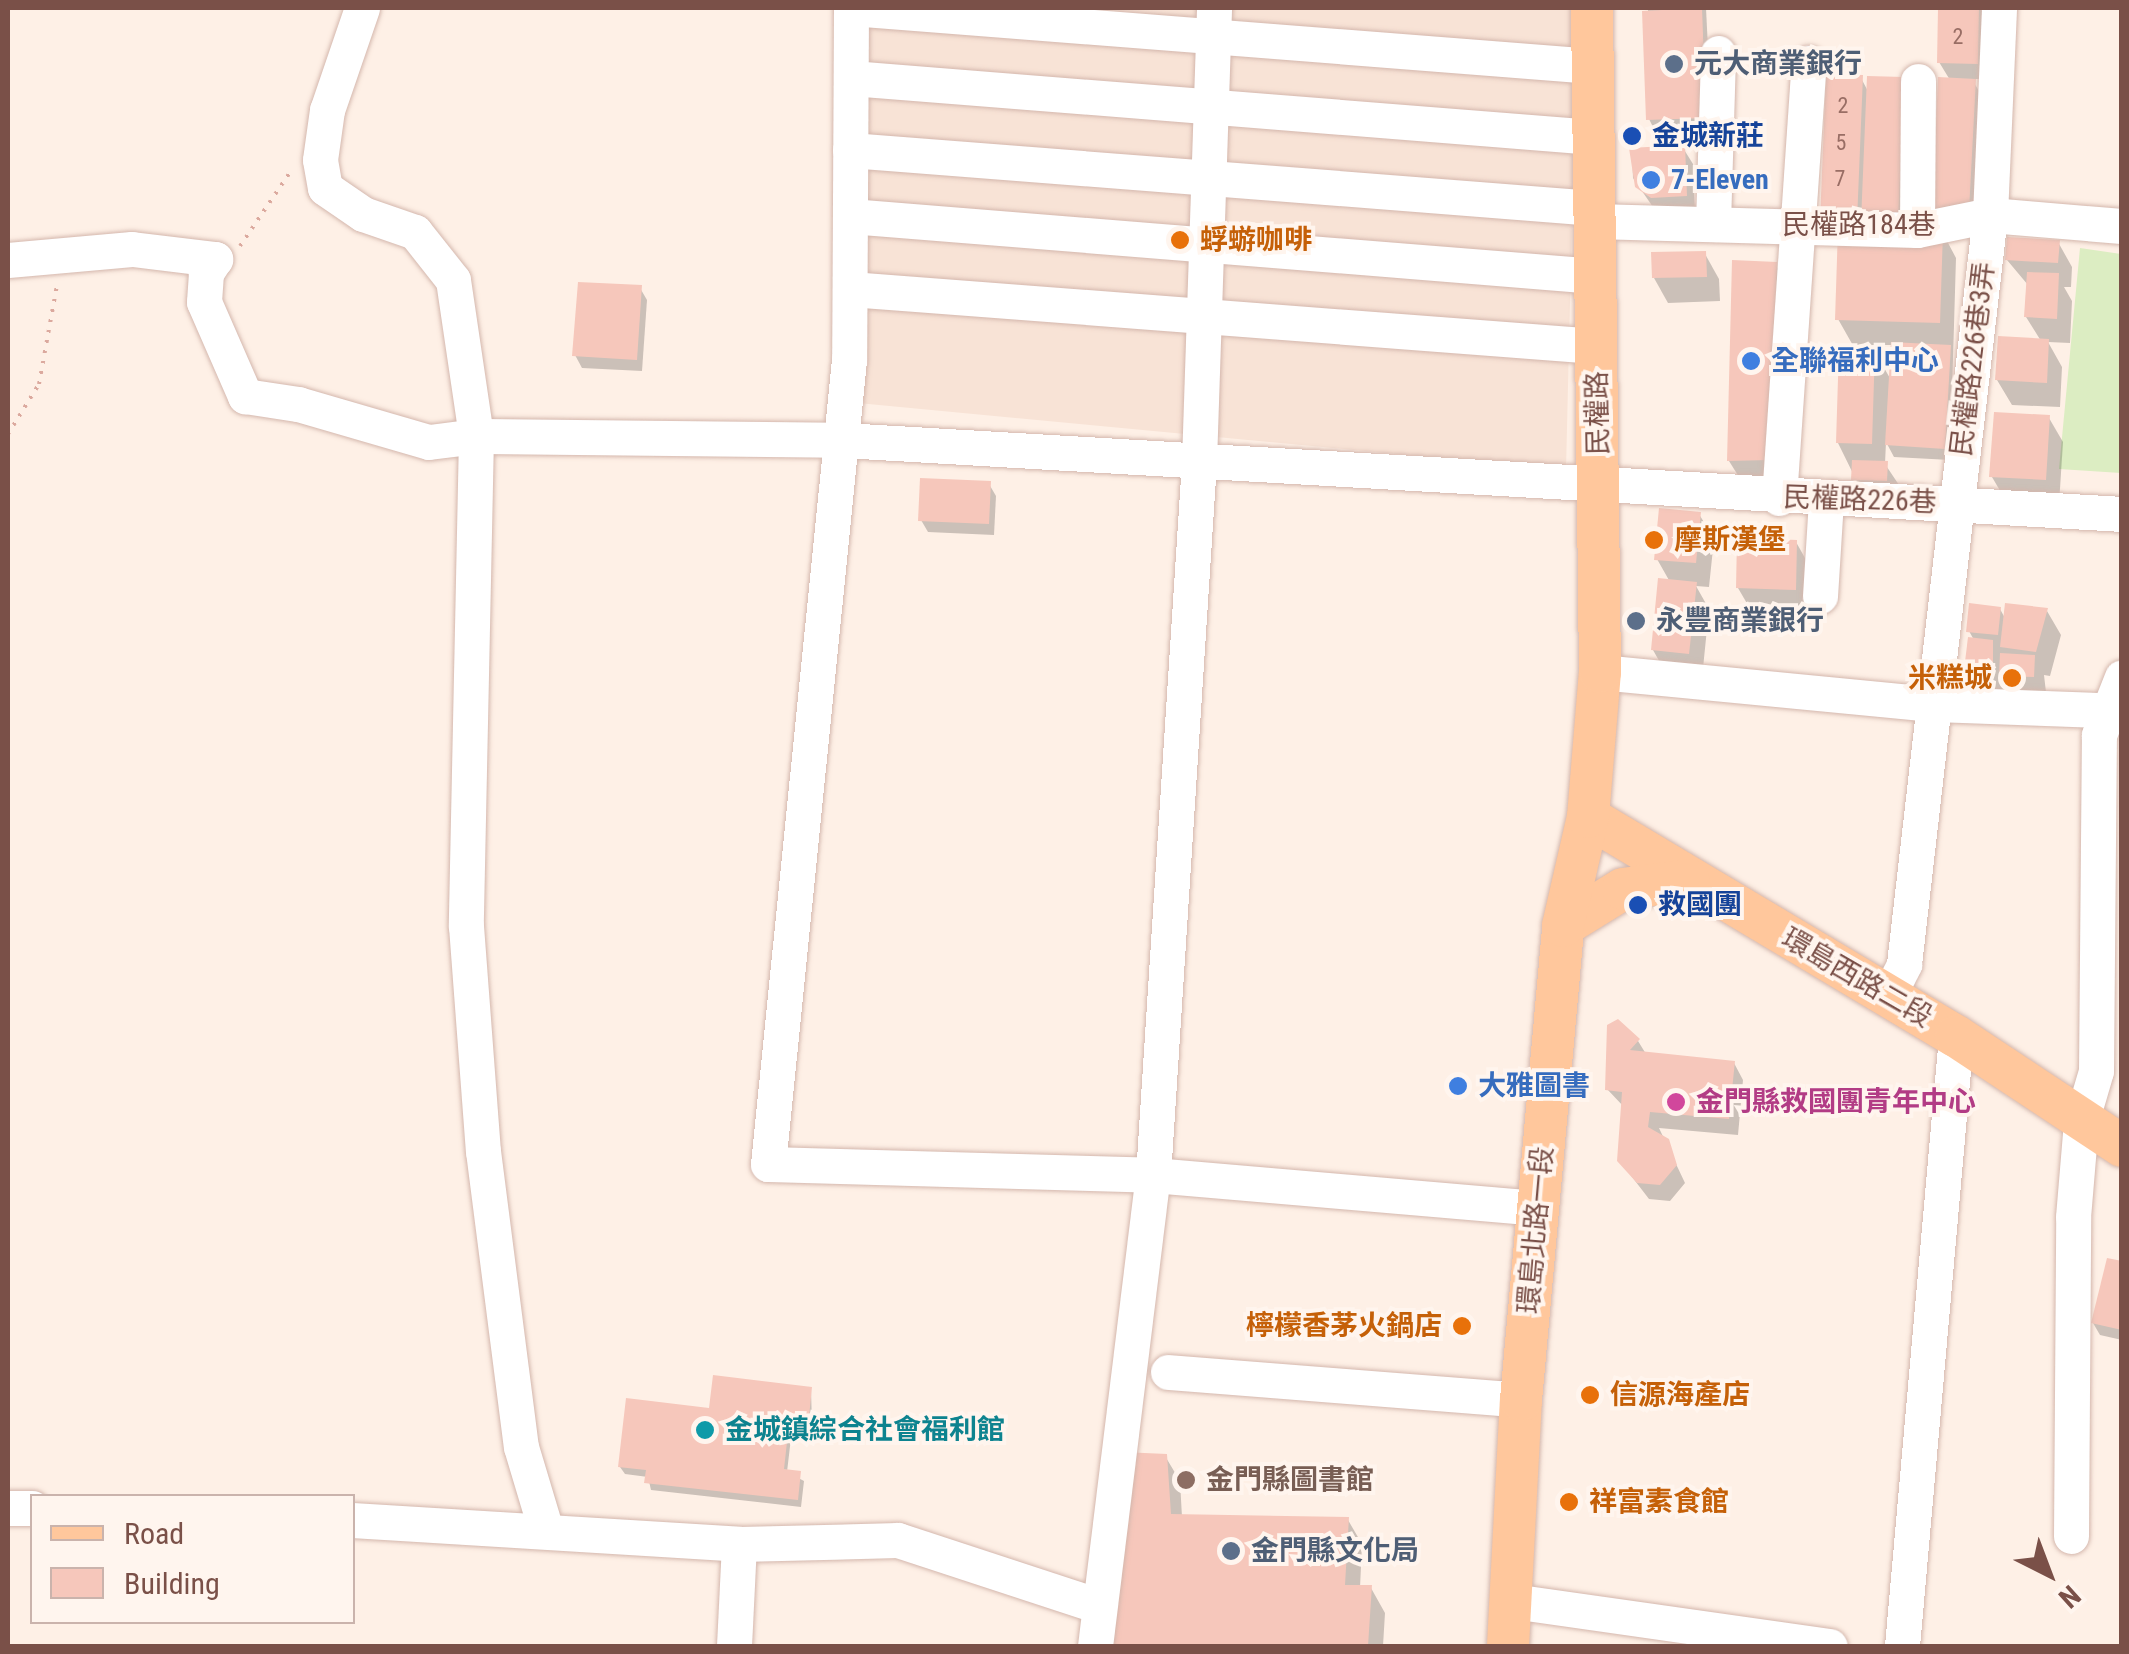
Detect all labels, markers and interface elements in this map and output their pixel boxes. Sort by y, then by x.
house number: 2 [1953,24,1963,50]
place label: 元大商業銀行 [1694,47,1862,81]
marker: 元大商業銀行 [1663,53,1685,75]
house number: 2 [1838,93,1848,119]
place label: 金城新莊 [1652,119,1764,153]
marker: 金城新莊 [1621,125,1643,147]
house number: 5 [1836,130,1846,156]
place label: 7-Eleven [1671,163,1769,197]
house number: 7 [1835,166,1845,192]
marker: 7-Eleven [1640,169,1662,191]
street label: 民權路184巷 [1782,208,1936,242]
place label: 蜉蝣咖啡 [1200,223,1312,257]
marker: 蜉蝣咖啡 [1169,229,1191,251]
street label: 民權路226巷3弄 [1944,260,2002,458]
place label: 全聯福利中心 [1771,344,1939,378]
marker: 全聯福利中心 [1740,350,1762,372]
street label: 民權路 [1580,371,1616,455]
street label: 民權路226巷 [1783,481,1937,519]
place label: 摩斯漢堡 [1674,523,1786,557]
marker: 摩斯漢堡 [1643,529,1665,551]
place label: 永豐商業銀行 [1656,604,1824,638]
marker: 永豐商業銀行 [1625,610,1647,632]
place label: 米糕城 [1908,661,1992,695]
marker: 米糕城 [2001,667,2023,689]
place label: 救國團 [1658,888,1742,922]
marker: 救國團 [1627,894,1649,916]
street label: 環島西路二段 [1776,921,1938,1035]
place label: 大雅圖書 [1478,1069,1590,1103]
marker: 大雅圖書 [1447,1075,1469,1097]
place label: 金門縣救國團青年中心 [1696,1085,1976,1119]
marker: 金門縣救國團青年中心 [1665,1091,1687,1113]
street label: 環島北路一段 [1512,1145,1560,1315]
place label: 檸檬香茅火鍋店 [1246,1309,1442,1343]
marker: 檸檬香茅火鍋店 [1451,1315,1473,1337]
place label: 信源海產店 [1610,1378,1750,1412]
marker: 信源海產店 [1579,1384,1601,1406]
place label: 金城鎮綜合社會福利館 [725,1413,1005,1447]
marker: 金城鎮綜合社會福利館 [694,1419,716,1441]
place label: 金門縣圖書館 [1206,1463,1374,1497]
marker: 金門縣圖書館 [1175,1469,1197,1491]
place label: 祥富素食館 [1589,1485,1729,1519]
marker: 祥富素食館 [1558,1491,1580,1513]
legend [30,1494,355,1624]
text: Road [124,1516,184,1551]
north arrow [1999,1524,2099,1624]
place label: 金門縣文化局 [1251,1534,1419,1568]
marker: 金門縣文化局 [1220,1540,1242,1562]
text: Building [124,1566,220,1601]
text: N [2052,1579,2087,1615]

